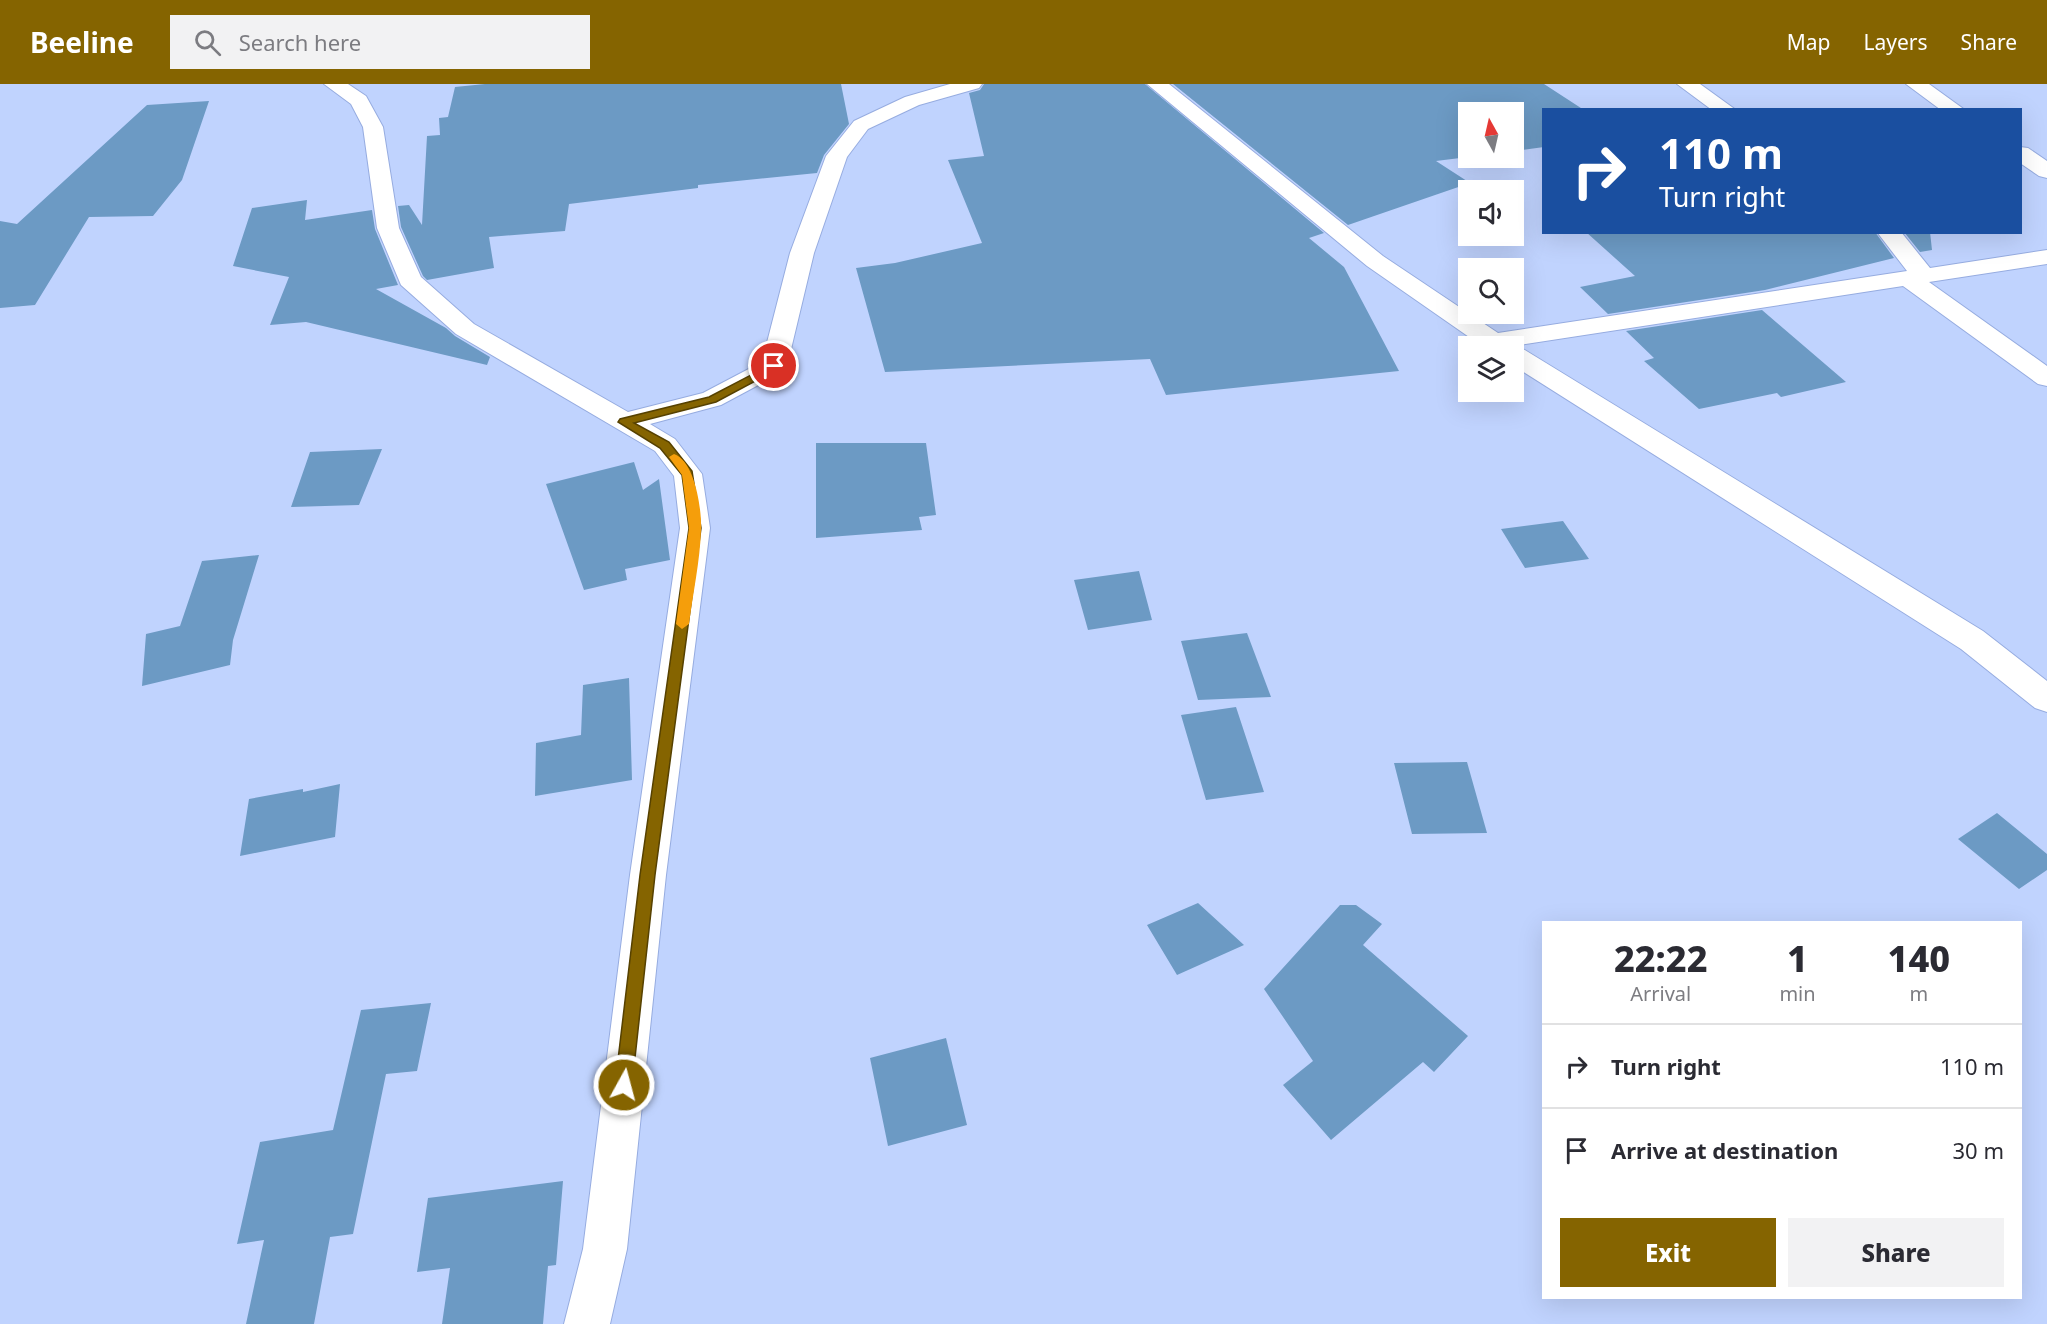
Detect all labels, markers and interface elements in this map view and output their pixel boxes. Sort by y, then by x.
search box [170,15,590,69]
text: Beeline [30,23,134,61]
icon: search [191,26,224,59]
text: Search here [239,27,361,57]
text: Map [1787,28,1831,56]
text: Layers [1864,28,1928,56]
text: Share [1961,28,2017,56]
north arrow [1458,102,1524,168]
map controls [1458,102,1524,402]
text: 110 m [1659,124,1783,181]
icon: right [1560,132,1638,210]
text: Turn right [1659,178,1785,215]
button: sound [1458,180,1524,246]
button: search [1458,258,1524,324]
button: layers [1458,336,1524,402]
pin [748,340,799,391]
icon: arrive [757,349,790,382]
text: 22:22 [1614,934,1707,983]
text: 1 [1787,934,1808,983]
text: 140 [1888,934,1950,983]
text: Arrival [1630,980,1691,1007]
text: min [1779,980,1816,1007]
text: m [1909,980,1928,1007]
icon: right [1560,1050,1593,1083]
text: Turn right [1611,1051,1721,1081]
text: 110 m [1940,1051,2004,1081]
position arrow [592,1053,656,1117]
icon: arrive [1560,1134,1593,1167]
text: Arrive at destination [1611,1135,1838,1165]
text: 30 m [1953,1135,2004,1165]
button: Exit [1560,1218,1776,1287]
button: Share [1788,1218,2004,1287]

